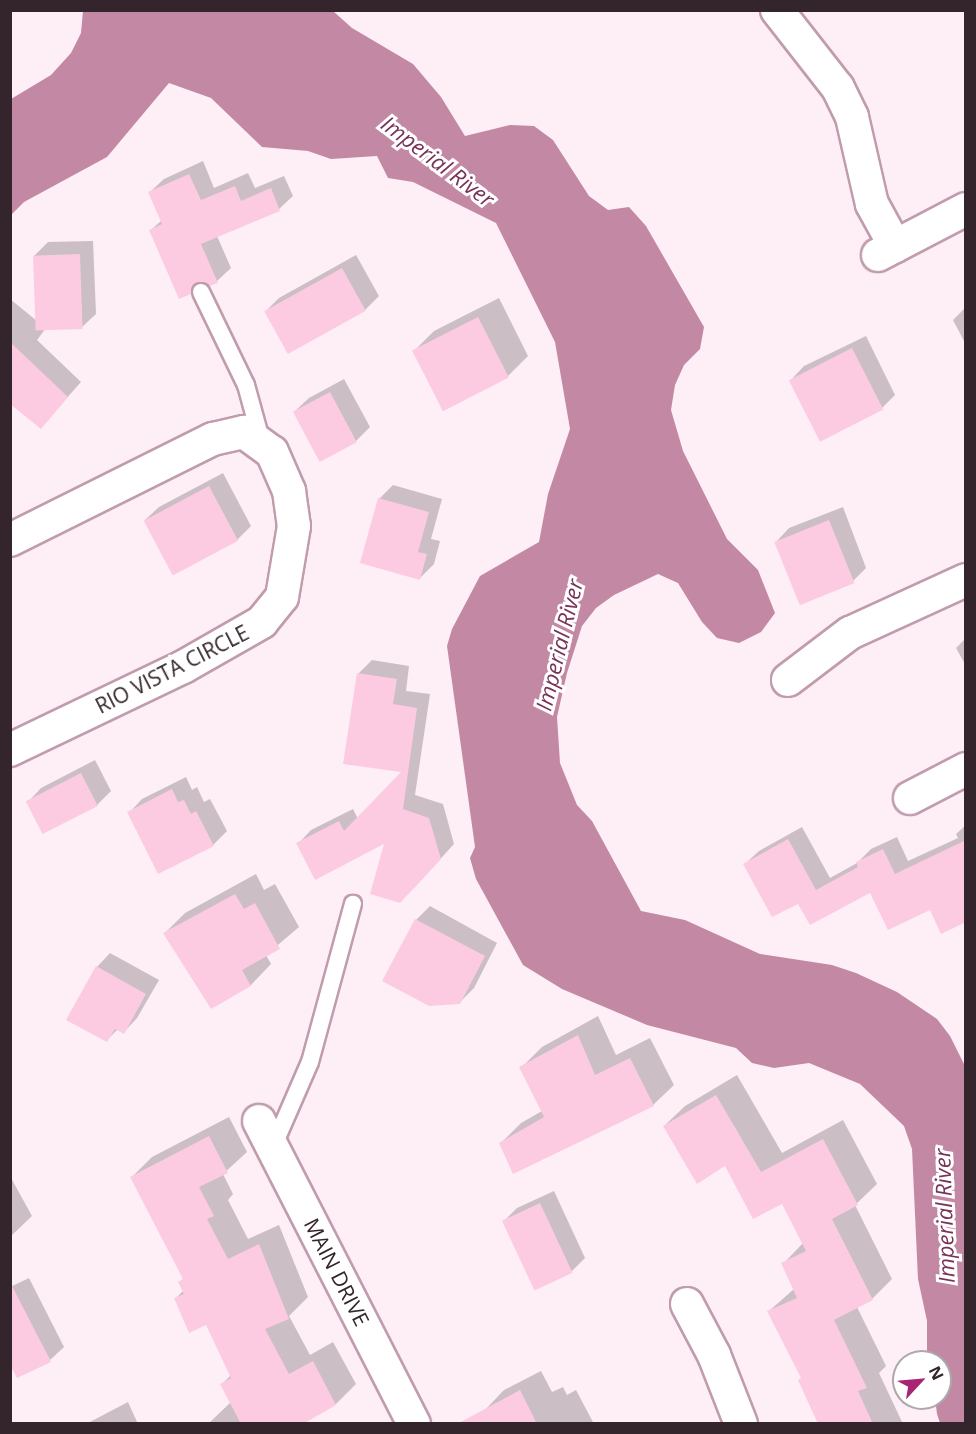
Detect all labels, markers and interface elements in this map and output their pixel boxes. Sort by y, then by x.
water label: Imperial River [376,110,500,212]
water label: Imperial River [530,576,588,714]
street label: RIO VISTA CIRCLE [91,619,253,719]
water label: Imperial River [928,1148,960,1284]
street label: MAIN DRIVE [299,1214,375,1330]
north arrow [892,1350,952,1410]
text: N [924,1362,949,1384]

